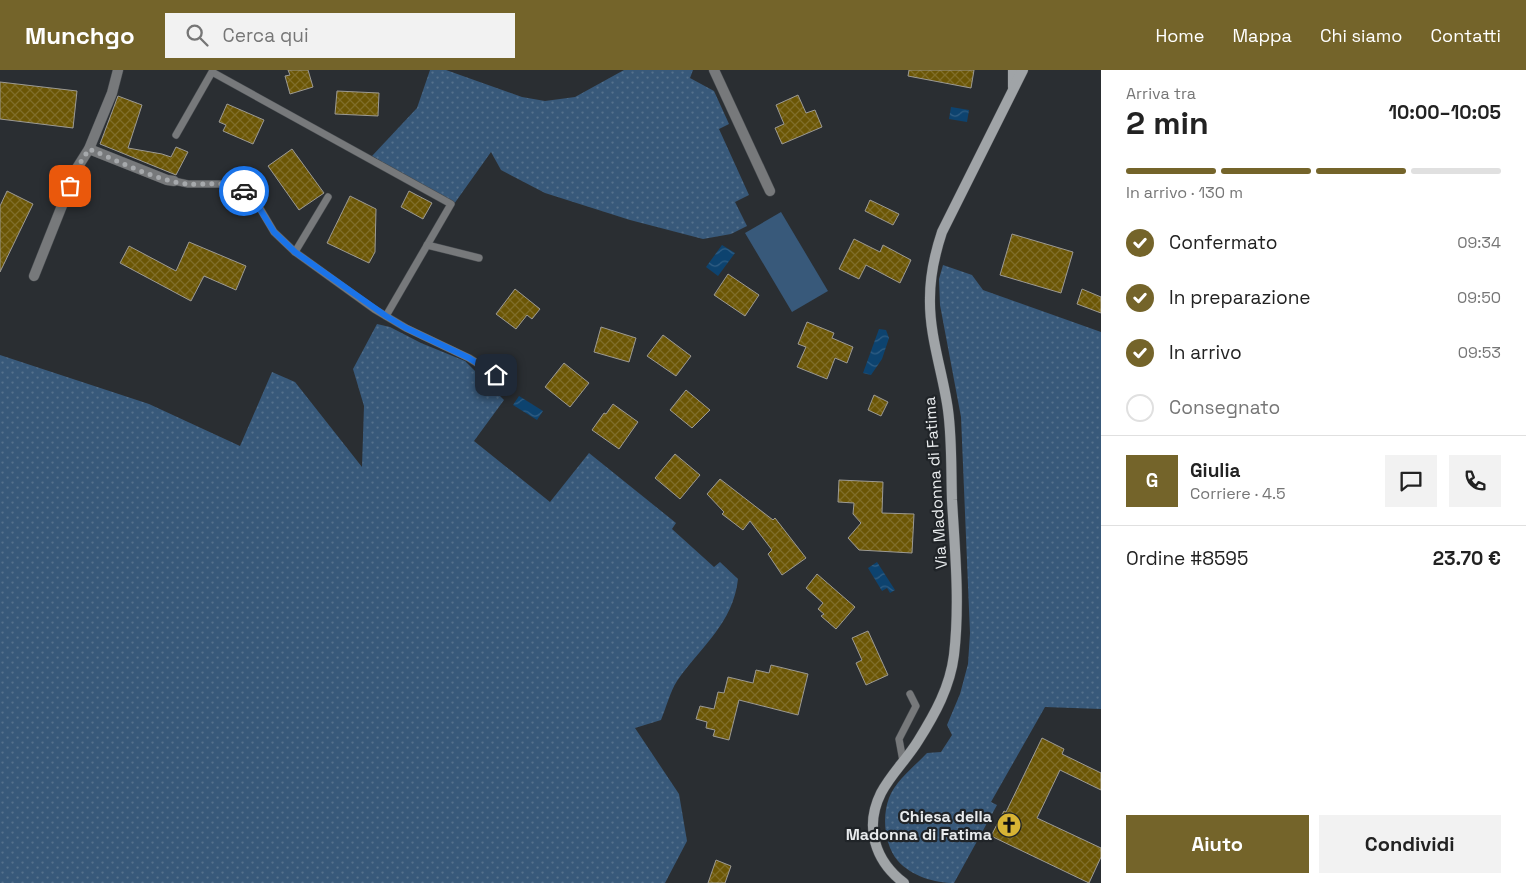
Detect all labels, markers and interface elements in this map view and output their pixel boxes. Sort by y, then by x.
search box [165,13,515,58]
text: Munchgo [25,20,135,51]
icon: search [183,21,211,49]
text: Cerca qui [223,23,309,48]
text: Home [1155,24,1205,47]
text: Mappa [1233,24,1292,47]
text: Chi siamo [1320,24,1402,47]
text: Contatti [1430,24,1501,47]
text: Arriva tra [1126,83,1196,104]
text: 10:00–10:05 [1388,100,1501,125]
text: 2 min [1126,103,1209,143]
pin [49,165,91,207]
courier [219,166,269,216]
icon: bag [56,172,84,200]
icon: car [230,177,258,205]
text: In arrivo · 130 m [1126,182,1243,203]
icon: check [1126,229,1154,257]
text: Confermato [1169,230,1277,255]
text: 09:34 [1457,232,1501,253]
icon: check [1126,284,1154,312]
text: In preparazione [1169,285,1311,310]
text: 09:50 [1457,287,1501,308]
icon: check [1126,339,1154,367]
text: In arrivo [1169,340,1242,365]
text: 09:53 [1458,342,1501,363]
pin [475,354,517,396]
icon: home [482,361,510,389]
text: Consegnato [1169,395,1280,420]
street label: Via Madonna di Fatima [919,396,952,570]
button: chat [1385,455,1437,507]
button: phone [1449,455,1501,507]
text: Giulia [1190,458,1240,483]
text: G [1146,468,1158,493]
text: Corriere · 4.5 [1190,483,1286,504]
text: Ordine #8595 [1126,546,1248,571]
text: 23.70 € [1433,546,1501,571]
place label: Chiesa della Madonna di Fatima [846,806,992,845]
church icon: Chiesa della Madonna di Fatima [996,812,1022,838]
button: Aiuto [1126,815,1309,873]
button: Condividi [1319,815,1501,873]

